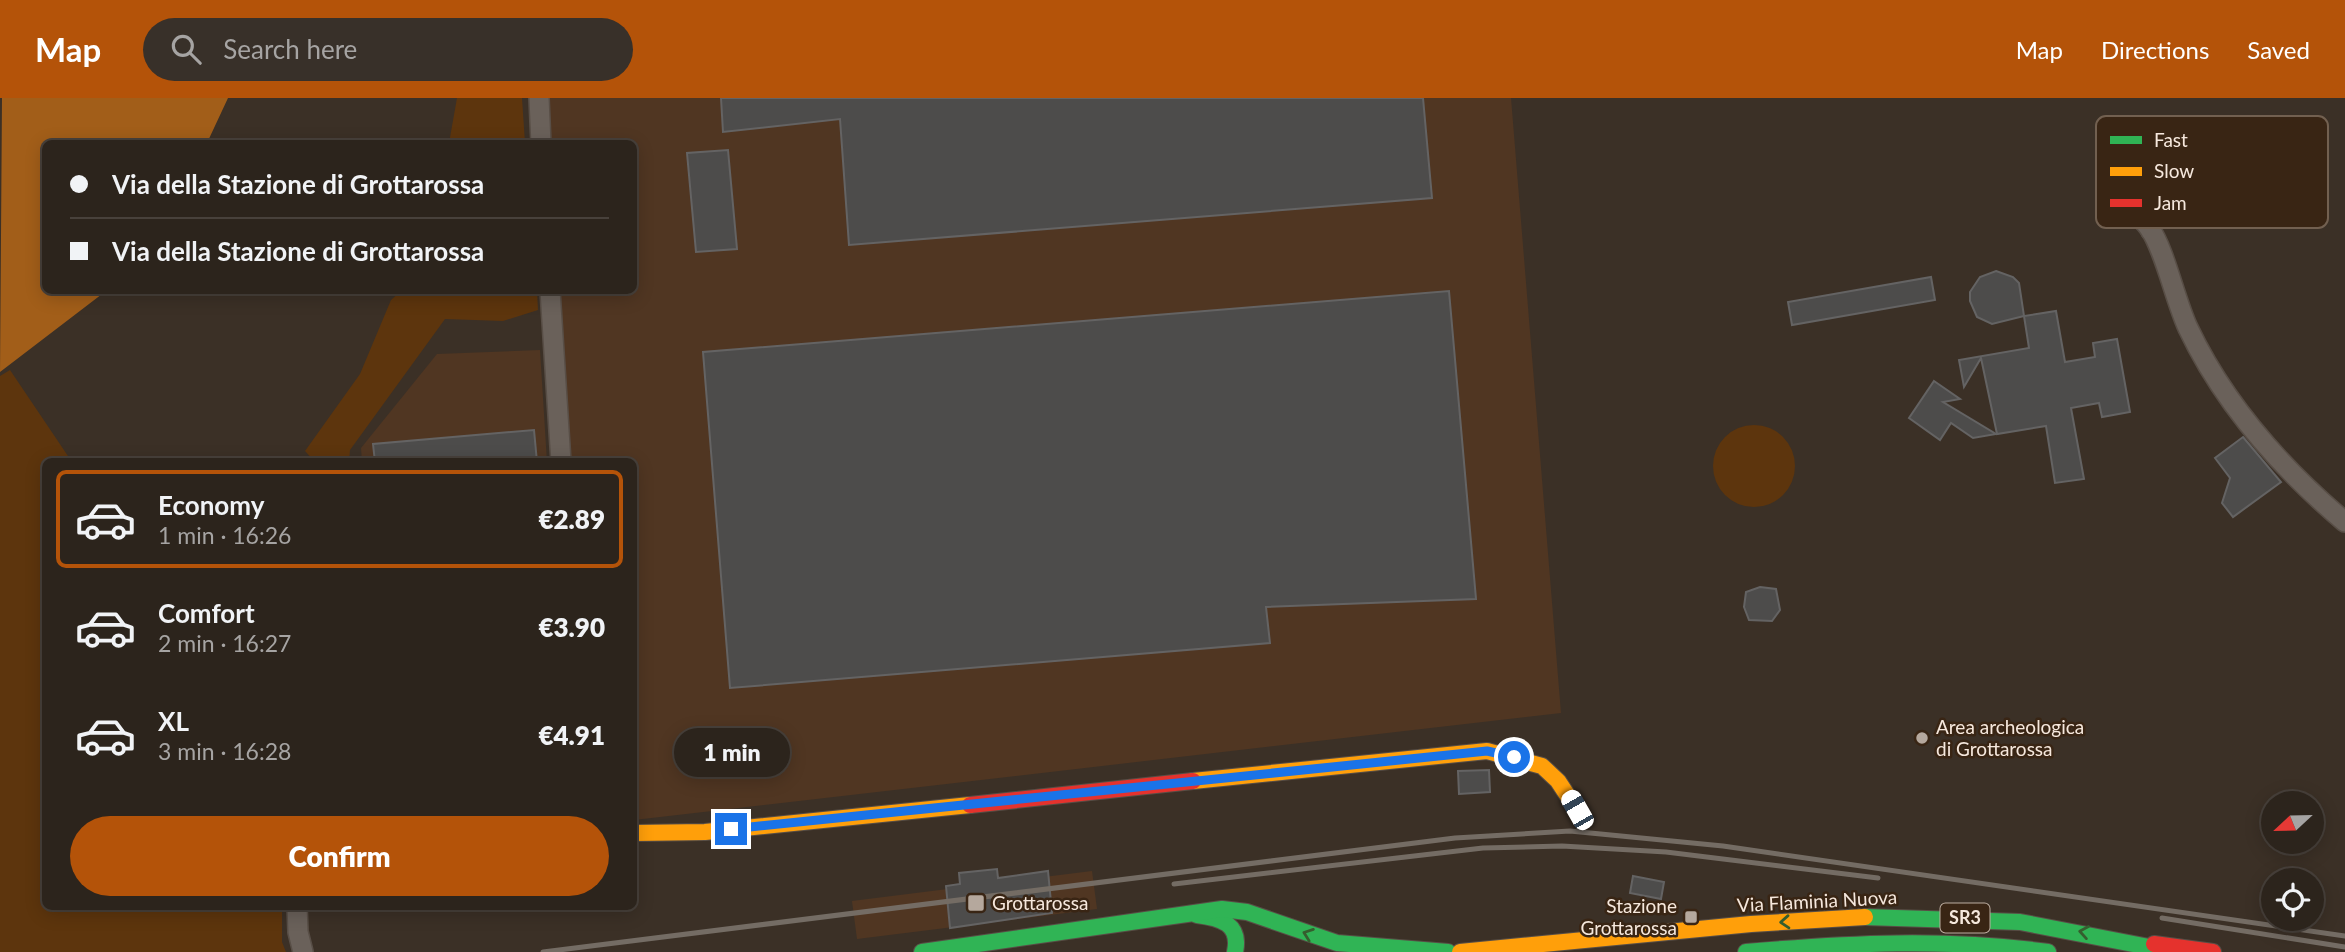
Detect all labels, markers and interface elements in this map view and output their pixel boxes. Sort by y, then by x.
search box [143,18,633,81]
text: Map [35,29,101,69]
icon: search [167,30,205,68]
text: Search here [223,33,357,65]
text: Map [2016,35,2063,64]
text: Directions [2101,35,2209,64]
text: Saved [2247,35,2310,64]
legend [2096,116,2328,228]
text: Fast [2154,128,2188,151]
text: Slow [2154,159,2194,182]
text: Via della Stazione di Grottarossa [112,168,484,200]
text: Jam [2154,191,2187,214]
text: Via della Stazione di Grottarossa [112,235,484,267]
icon: car [74,488,137,551]
text: Economy [158,489,264,521]
text: €2.89 [538,503,605,535]
text: 1 min · 16:26 [158,521,291,549]
icon: car [74,596,137,659]
text: Comfort [158,597,255,629]
text: €3.90 [538,611,605,643]
text: 2 min · 16:27 [158,629,291,657]
icon: car [74,704,137,767]
text: XL [158,705,189,737]
place label: Area archeologica di Grottarossa [1936,715,2084,760]
text: €4.91 [538,719,605,751]
callout: 1 min [673,728,789,776]
marker: Area archeologica di Grottarossa [1914,730,1930,746]
text: 3 min · 16:28 [158,737,291,765]
text: 1 min [703,738,761,766]
route start [1498,741,1530,773]
car [1558,787,1597,833]
north arrow [2261,791,2324,854]
map controls [2261,791,2324,931]
route end [715,813,747,845]
button: Confirm [70,816,609,896]
button: locate [2261,868,2324,931]
street label: Via Flaminia Nuova [1736,885,1898,916]
place label: Grottarossa [992,891,1088,914]
marker: Grottarossa [966,893,986,913]
place label: Stazione Grottarossa [1581,894,1677,939]
road number: SR3 [1940,904,1990,932]
marker: Stazione Grottarossa [1683,909,1699,925]
one-way arrow [1779,914,1790,929]
one-way arrow [2079,925,2090,940]
one-way arrow [1303,928,1315,942]

